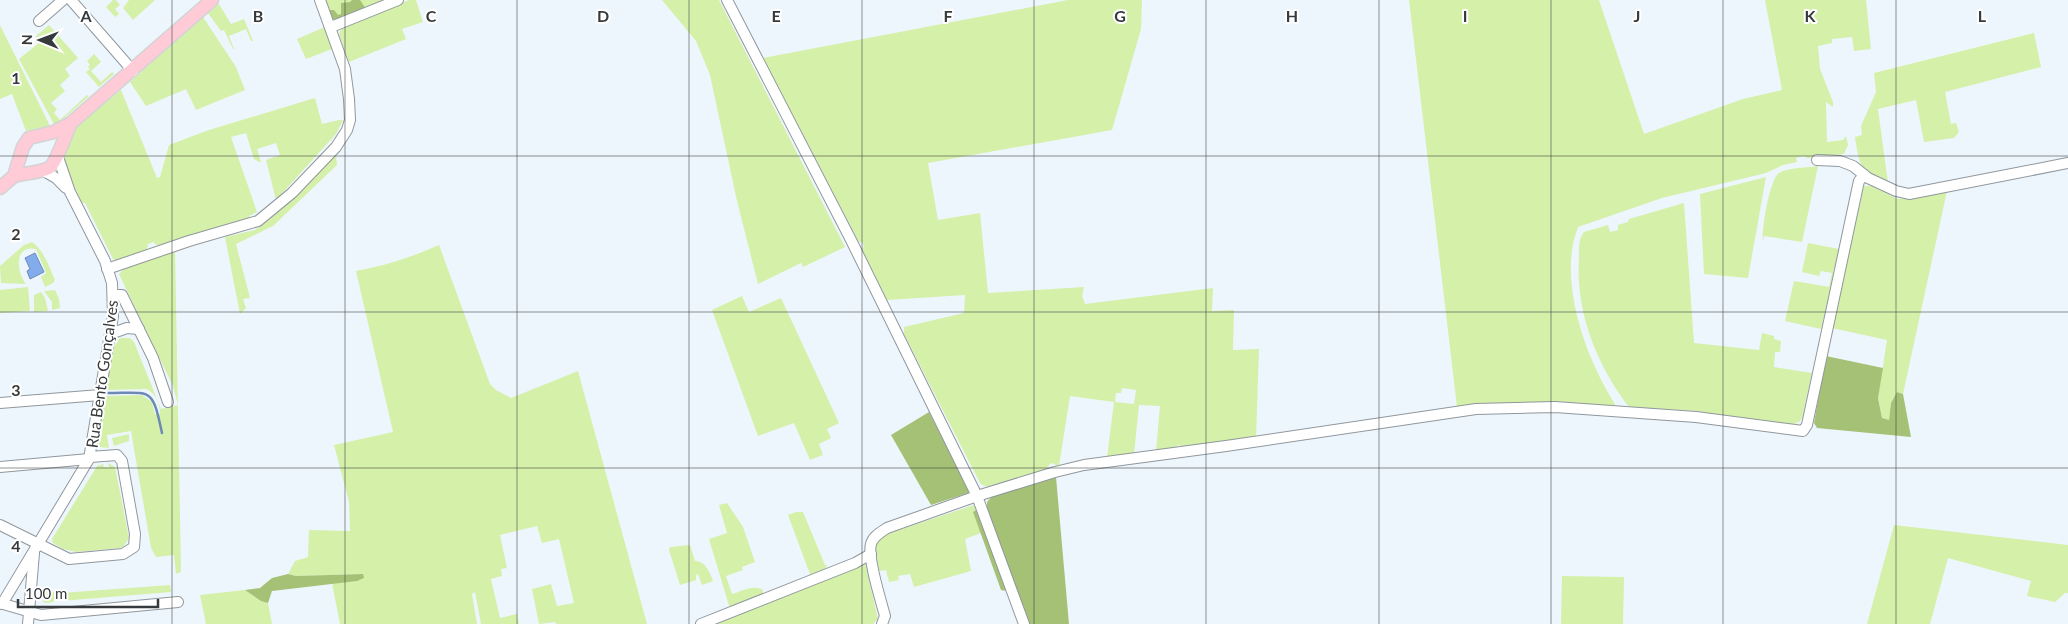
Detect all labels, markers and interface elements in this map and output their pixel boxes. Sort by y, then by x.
text: A [79,6,92,25]
text: B [253,6,263,25]
text: C [426,6,437,25]
text: D [597,6,609,25]
text: E [771,6,781,25]
text: F [943,6,953,25]
text: G [1114,6,1126,25]
text: H [1286,6,1298,25]
text: I [1463,6,1467,25]
text: J [1634,6,1640,25]
text: K [1805,6,1817,25]
text: L [1978,6,1987,25]
north arrow [15,15,65,65]
text: N [18,34,35,45]
text: 1 [11,68,21,87]
text: 2 [11,224,21,243]
street label: Rua Bento Gonçalves [82,299,121,449]
text: 3 [11,380,21,399]
text: 4 [11,536,21,555]
scale bar [18,576,158,608]
text: 100 m [25,584,67,602]

